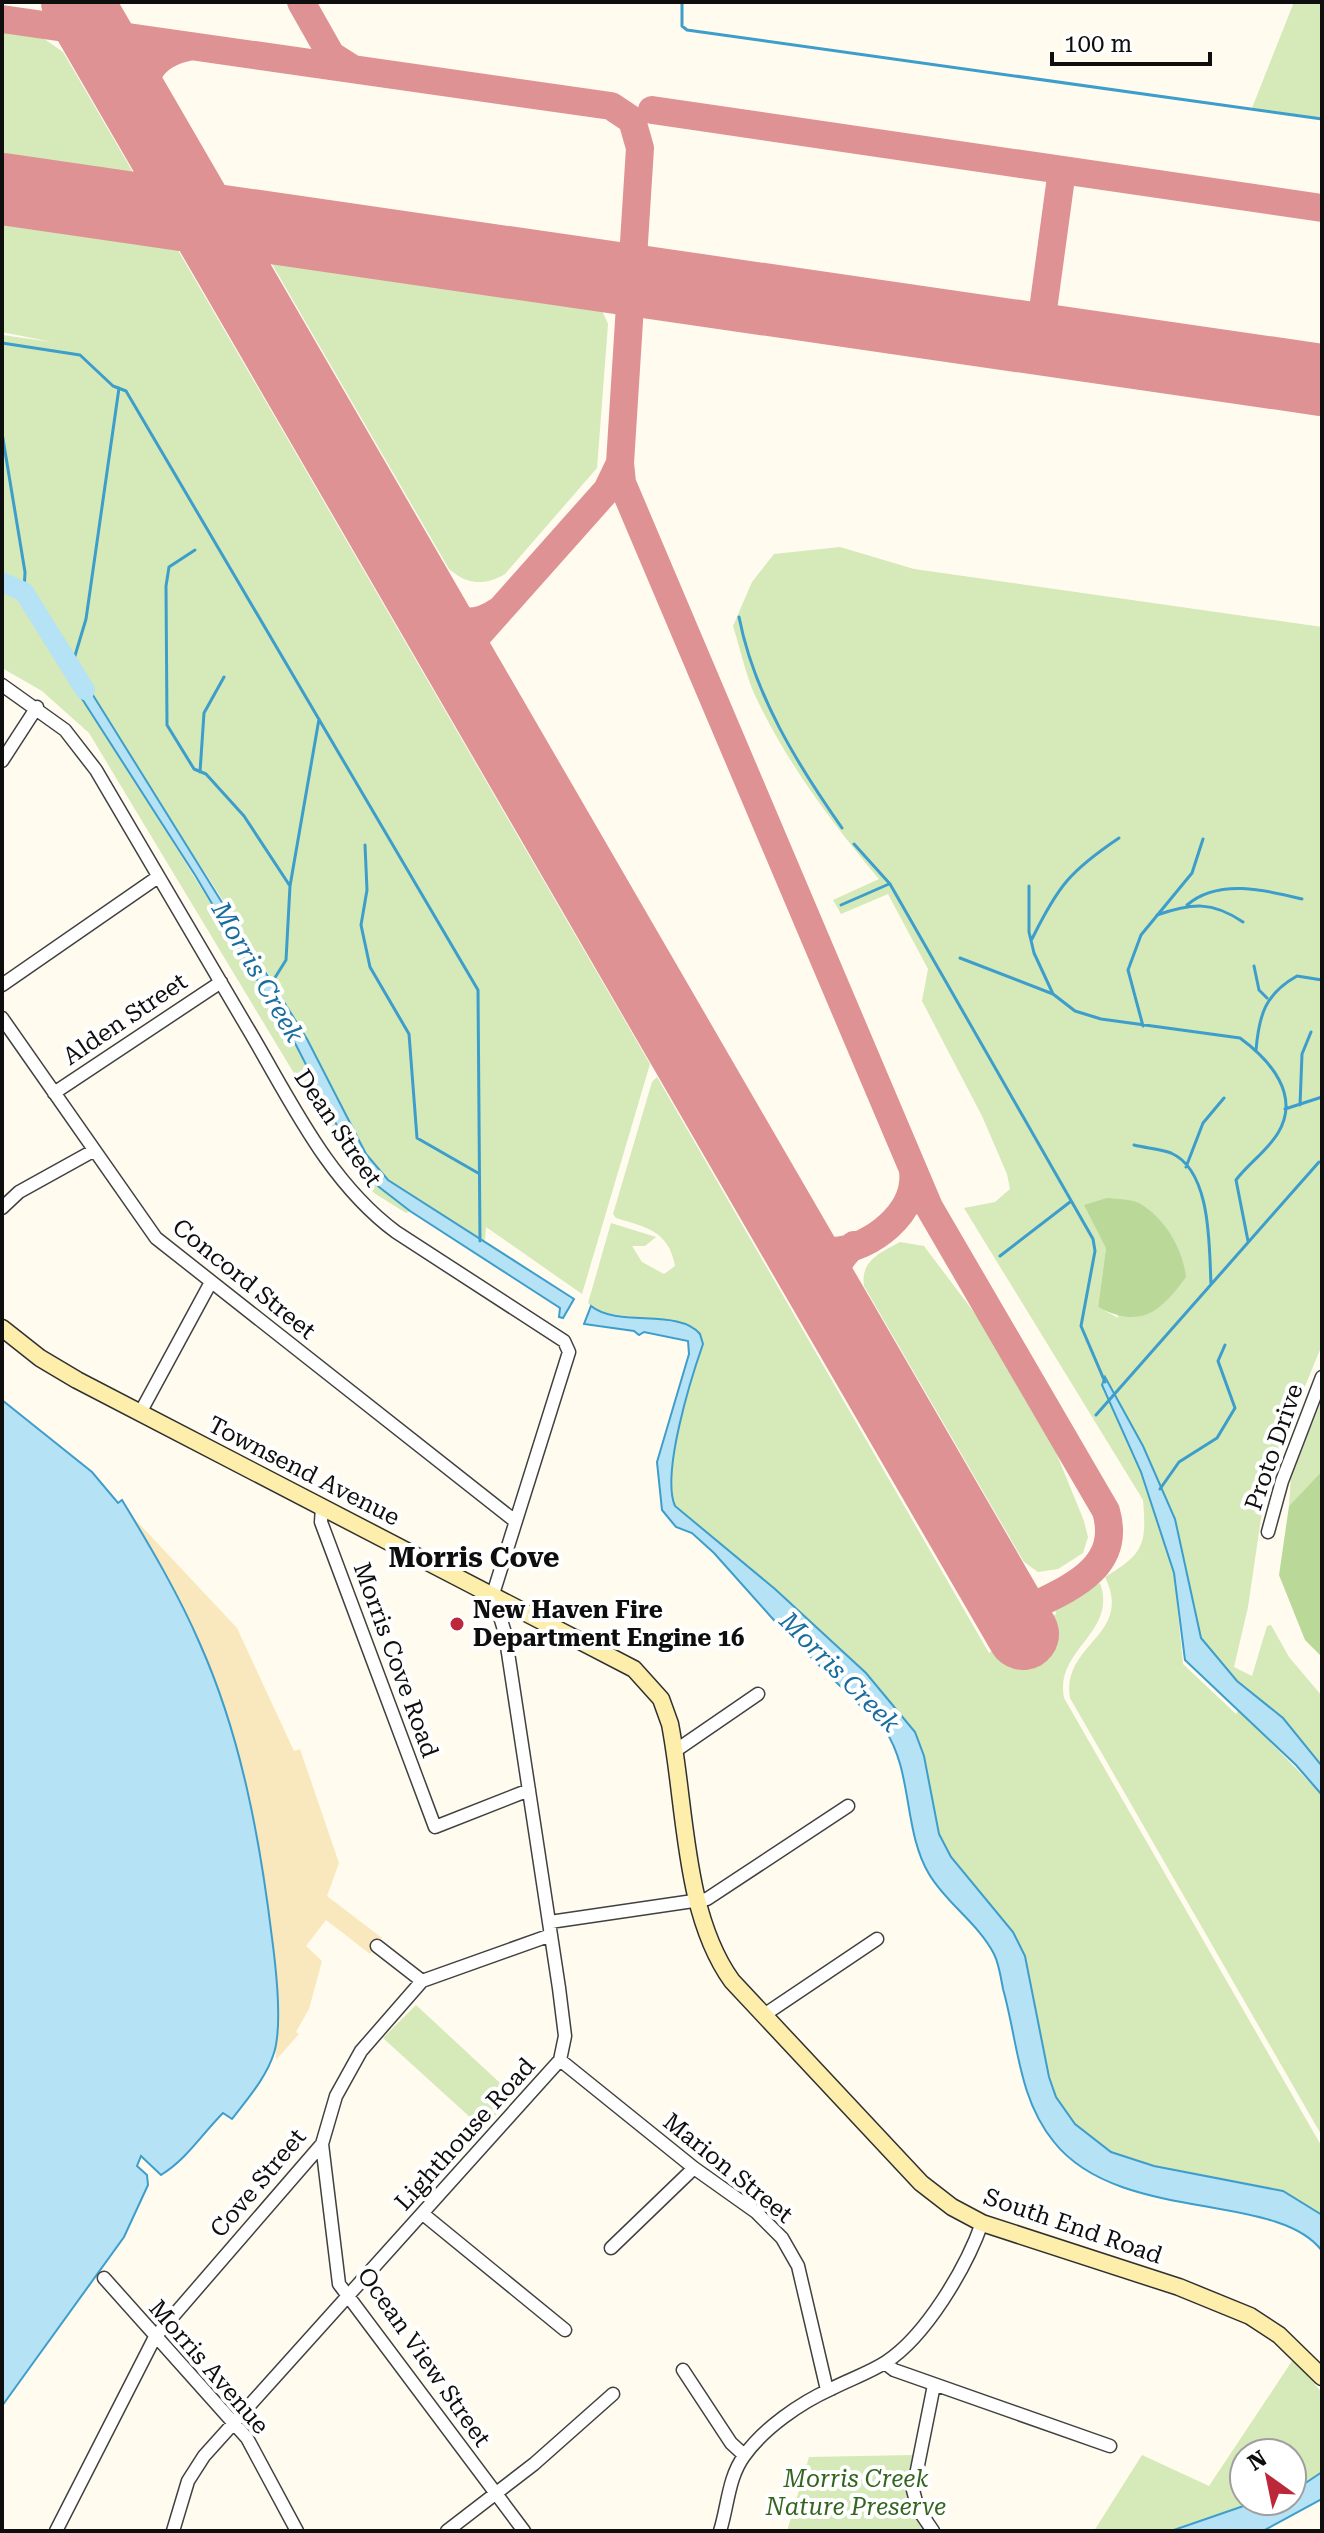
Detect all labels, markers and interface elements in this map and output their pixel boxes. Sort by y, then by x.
scale bar [1052,16,1210,66]
text: 100 m [1064,30,1132,58]
water label: Morris Creek [205,896,311,1048]
street label: Alden Street [58,967,192,1071]
street label: Dean Street [289,1064,387,1192]
street label: Concord Street [167,1213,321,1345]
street label: Proto Drive [1239,1380,1309,1514]
street label: Townsend Avenue [203,1411,405,1531]
district label: Morris Cove [388,1541,560,1574]
street label: Morris Cove Road [348,1559,444,1761]
place label: New Haven Fire Department Engine 16 [473,1596,744,1652]
water label: Morris Creek [773,1605,907,1739]
marker: New Haven Fire Department Engine 16 [448,1615,466,1633]
street label: Lighthouse Road [389,2052,541,2216]
street label: Marion Street [658,2107,798,2229]
street label: Cove Street [204,2123,312,2243]
street label: South End Road [980,2182,1166,2270]
street label: Ocean View Street [352,2262,496,2452]
street label: Morris Avenue [143,2294,275,2440]
north arrow [1228,2437,1308,2517]
text: N [1243,2446,1271,2476]
park label: Morris Creek Nature Preserve [765,2465,946,2521]

